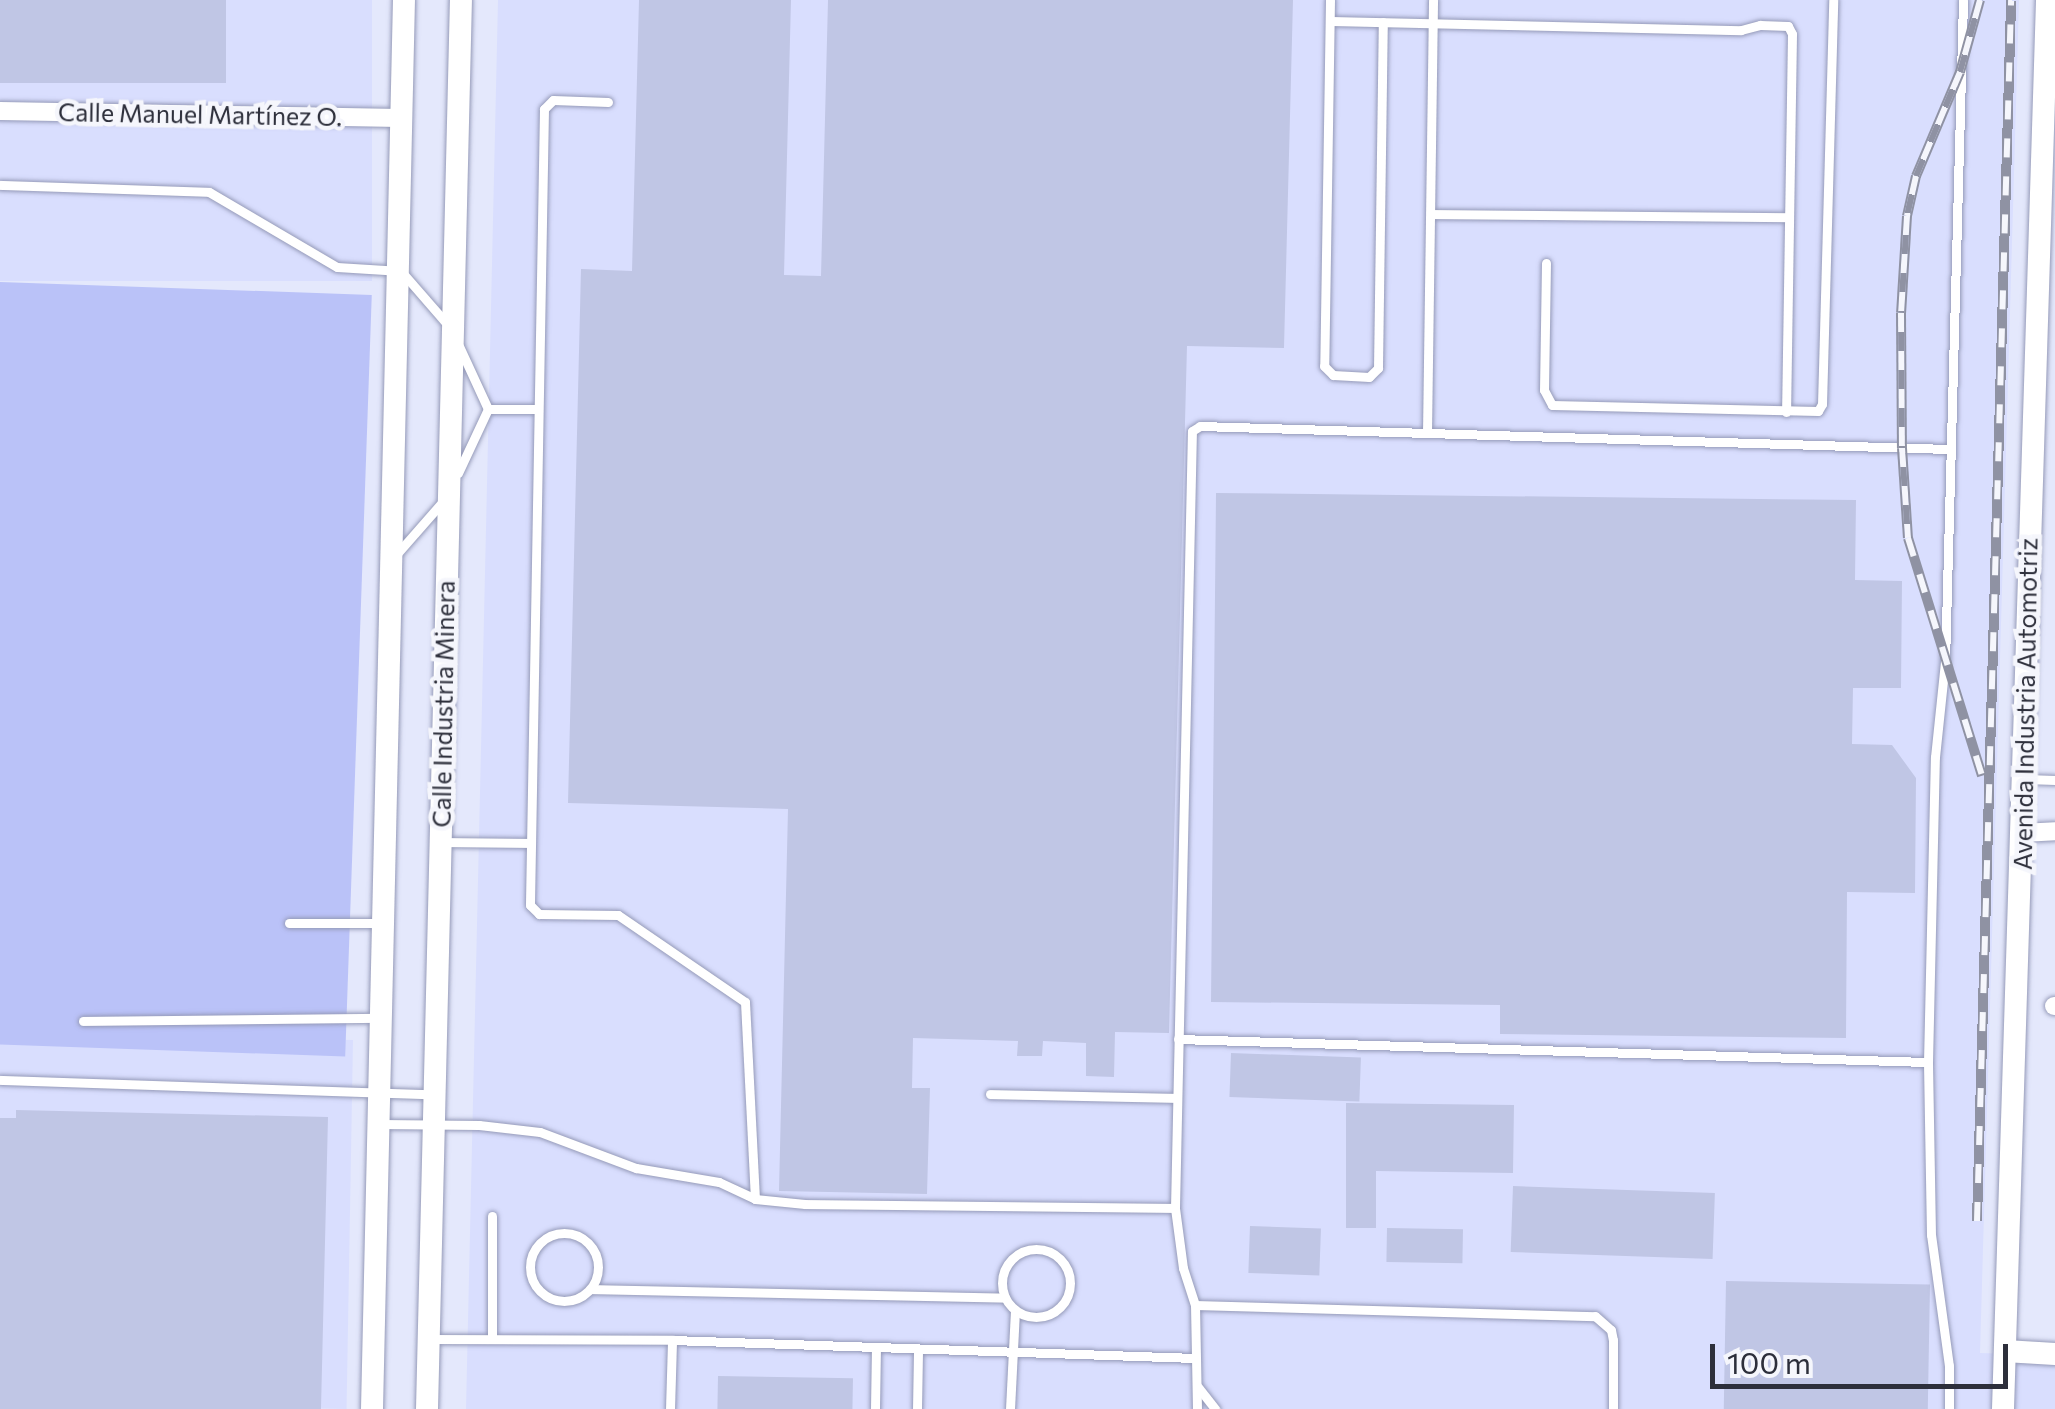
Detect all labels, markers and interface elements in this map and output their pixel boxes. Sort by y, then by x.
street label: Calle Manuel Martínez O. [58,97,342,131]
street label: Avenida Industria Automotriz [2007,538,2043,870]
street label: Calle Industria Minera [426,580,460,828]
scale bar [1715,1324,2012,1386]
text: 100 m [1727,1343,1811,1380]

